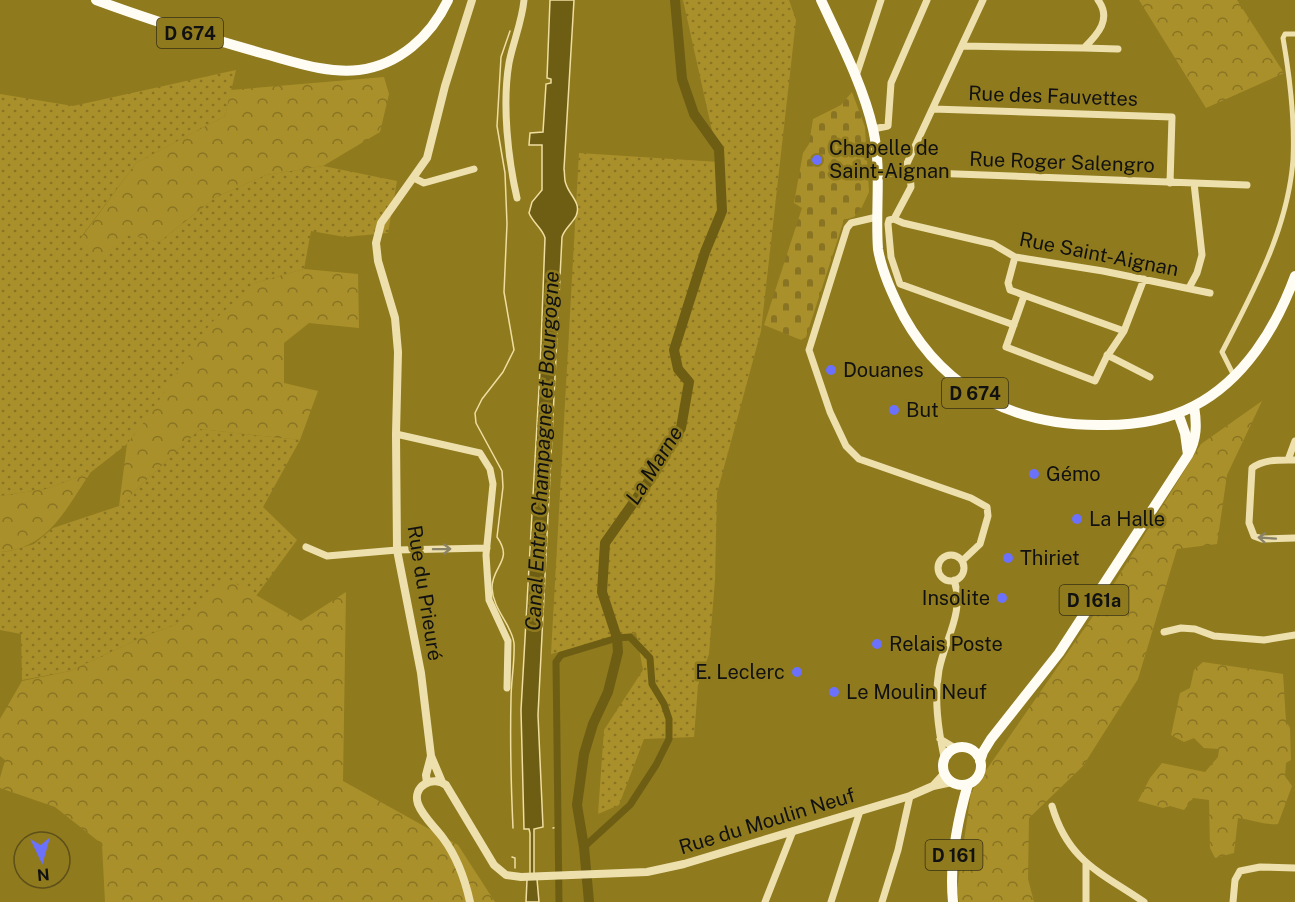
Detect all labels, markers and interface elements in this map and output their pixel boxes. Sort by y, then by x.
road number: D 674 [157,18,223,48]
street label: Rue des Fauvettes [968,81,1138,111]
place label: Chapelle de Saint-Aignan [829,136,950,183]
street label: Rue Roger Salengro [969,147,1155,177]
marker: Chapelle de Saint-Aignan [810,153,824,167]
street label: Rue Saint-Aignan [1017,227,1181,281]
water label: Canal Entre Champagne et Bourgogne [520,270,564,632]
place label: Douanes [843,358,924,382]
marker: Douanes [824,363,838,377]
road number: D 674 [942,378,1008,408]
place label: But [906,398,939,422]
marker: But [887,403,901,417]
water label: La Marne [620,421,688,509]
place label: Gémo [1046,462,1101,486]
marker: Gémo [1027,467,1041,481]
place label: La Halle [1089,507,1165,531]
marker: La Halle [1070,512,1084,526]
street label: Rue du Prieuré [402,524,448,662]
one-way arrow [1258,532,1278,543]
one-way arrow [432,543,452,554]
place label: Thiriet [1020,546,1080,570]
marker: Thiriet [1001,551,1015,565]
road number: D 161a [1060,585,1128,615]
place label: Insolite [922,586,990,610]
marker: Insolite [995,591,1009,605]
place label: Relais Poste [889,632,1003,656]
marker: Relais Poste [870,637,884,651]
place label: E. Leclerc [695,660,785,684]
marker: E. Leclerc [790,665,804,679]
place label: Le Moulin Neuf [846,680,987,704]
marker: Le Moulin Neuf [827,685,841,699]
street label: Rue du Moulin Neuf [676,783,858,859]
north arrow [12,830,72,890]
road number: D 161 [926,840,982,870]
text: N [36,864,50,884]

